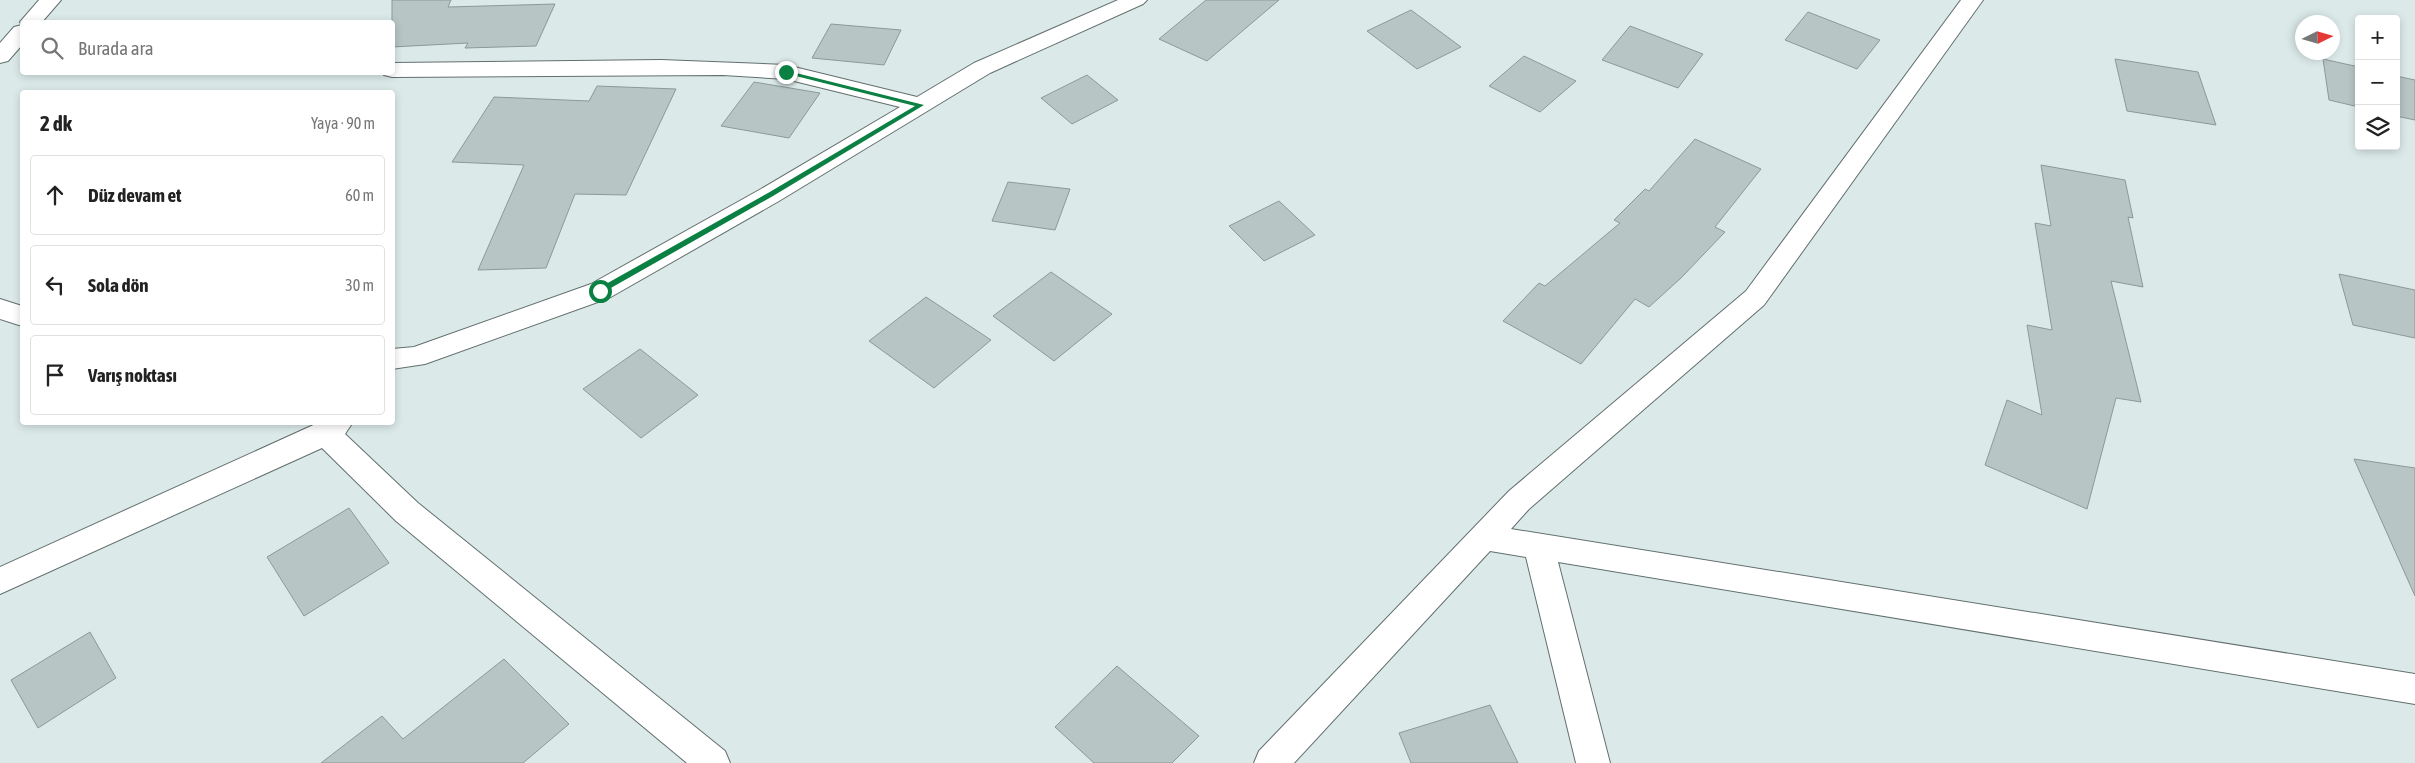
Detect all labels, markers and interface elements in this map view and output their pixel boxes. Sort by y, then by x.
north arrow [2295,15,2340,60]
map controls [2355,15,2400,150]
button: + [2355,15,2400,60]
search box [20,20,395,75]
icon: search [38,34,66,62]
text: Burada ara [78,37,154,59]
button: − [2355,60,2400,105]
route end [775,61,798,84]
button: layers [2355,105,2400,150]
text: 2 dk [40,111,72,135]
text: Yaya · 90 m [311,114,375,132]
icon: ahead [41,181,69,209]
text: Düz devam et [88,184,182,206]
text: 60 m [345,186,374,204]
icon: left [41,271,69,299]
text: Sola dön [88,274,149,296]
text: 30 m [345,276,374,294]
route start [589,280,612,303]
icon: arrive [41,361,69,389]
text: Varış noktası [88,364,177,386]

